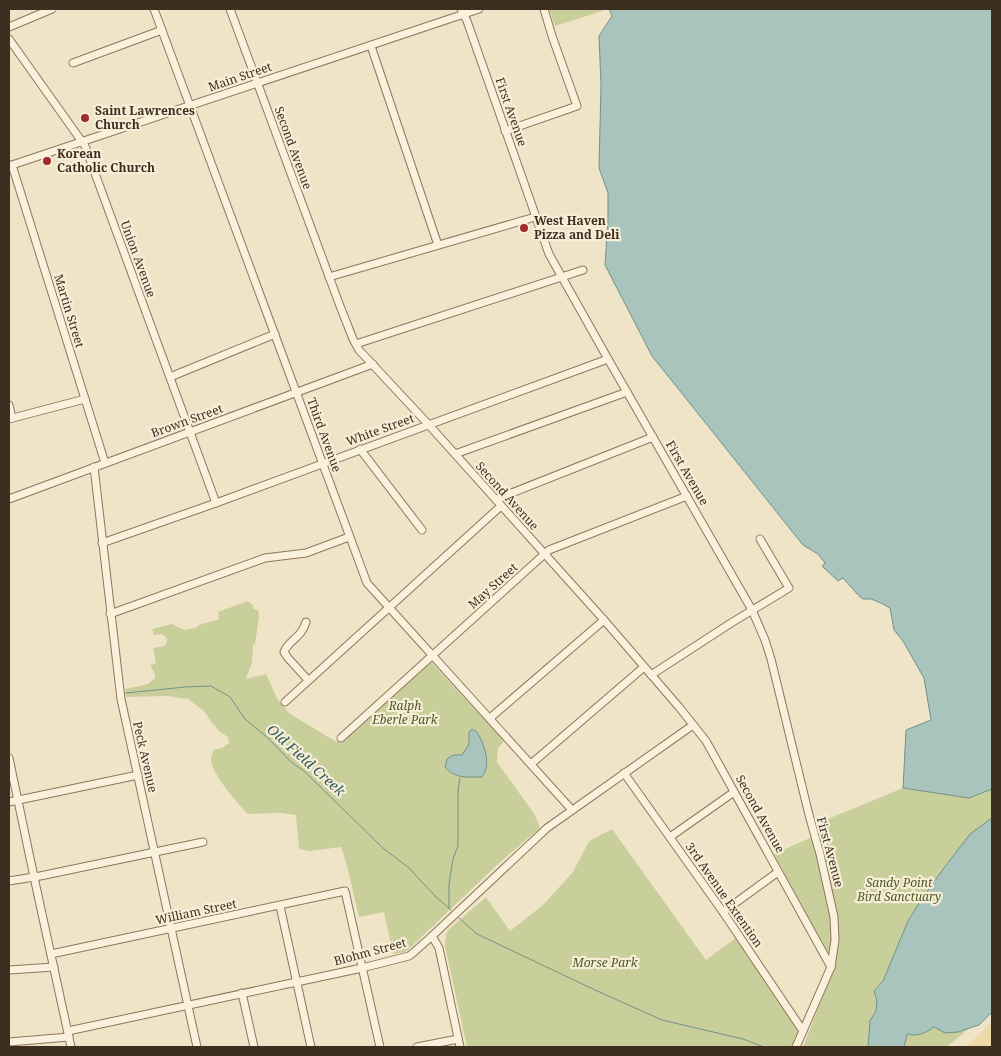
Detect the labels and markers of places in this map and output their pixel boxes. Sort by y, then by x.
place label: Saint Lawrences Church [95,102,195,133]
marker: Saint Lawrences Church [79,112,91,124]
place label: Korean Catholic Church [57,145,155,176]
marker: Korean Catholic Church [41,155,53,167]
place label: West Haven Pizza and Deli [534,212,620,243]
marker: West Haven Pizza and Deli [518,222,530,234]

